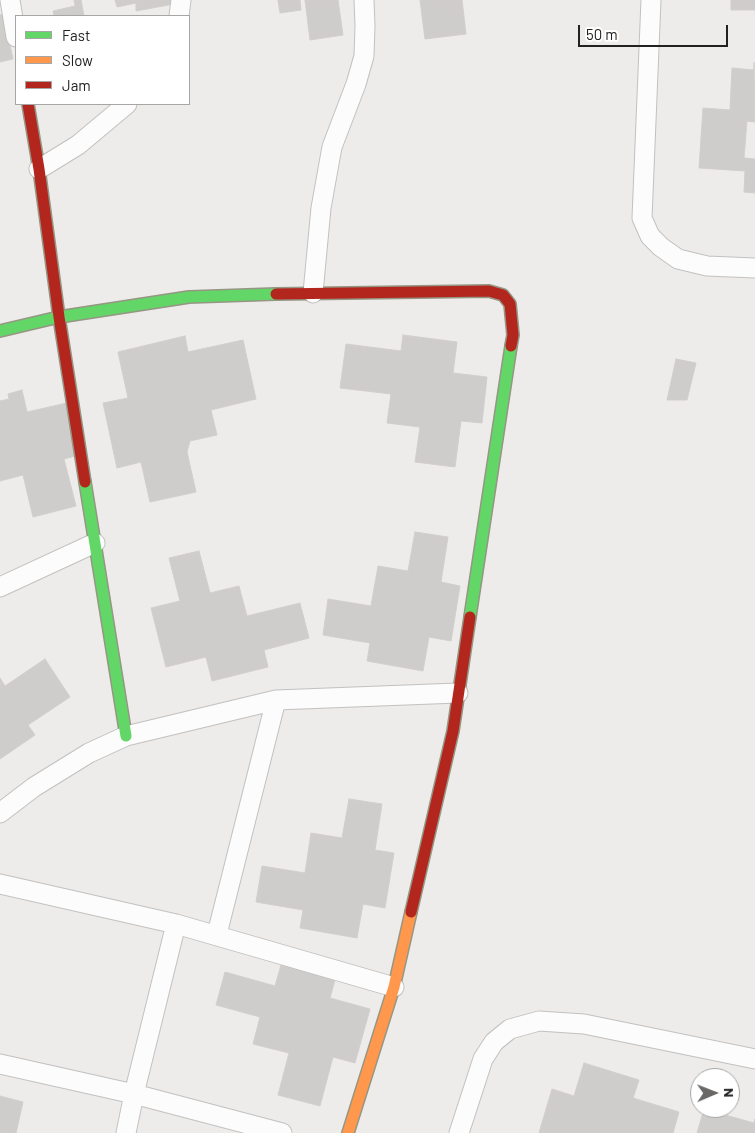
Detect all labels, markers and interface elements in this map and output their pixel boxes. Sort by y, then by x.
legend [15,15,190,105]
scale bar [580,15,730,47]
text: 50 m [586,25,618,43]
text: Fast [62,26,90,44]
text: Slow [62,51,93,69]
text: Jam [62,76,91,94]
north arrow [690,1068,740,1118]
text: N [721,1088,738,1098]

